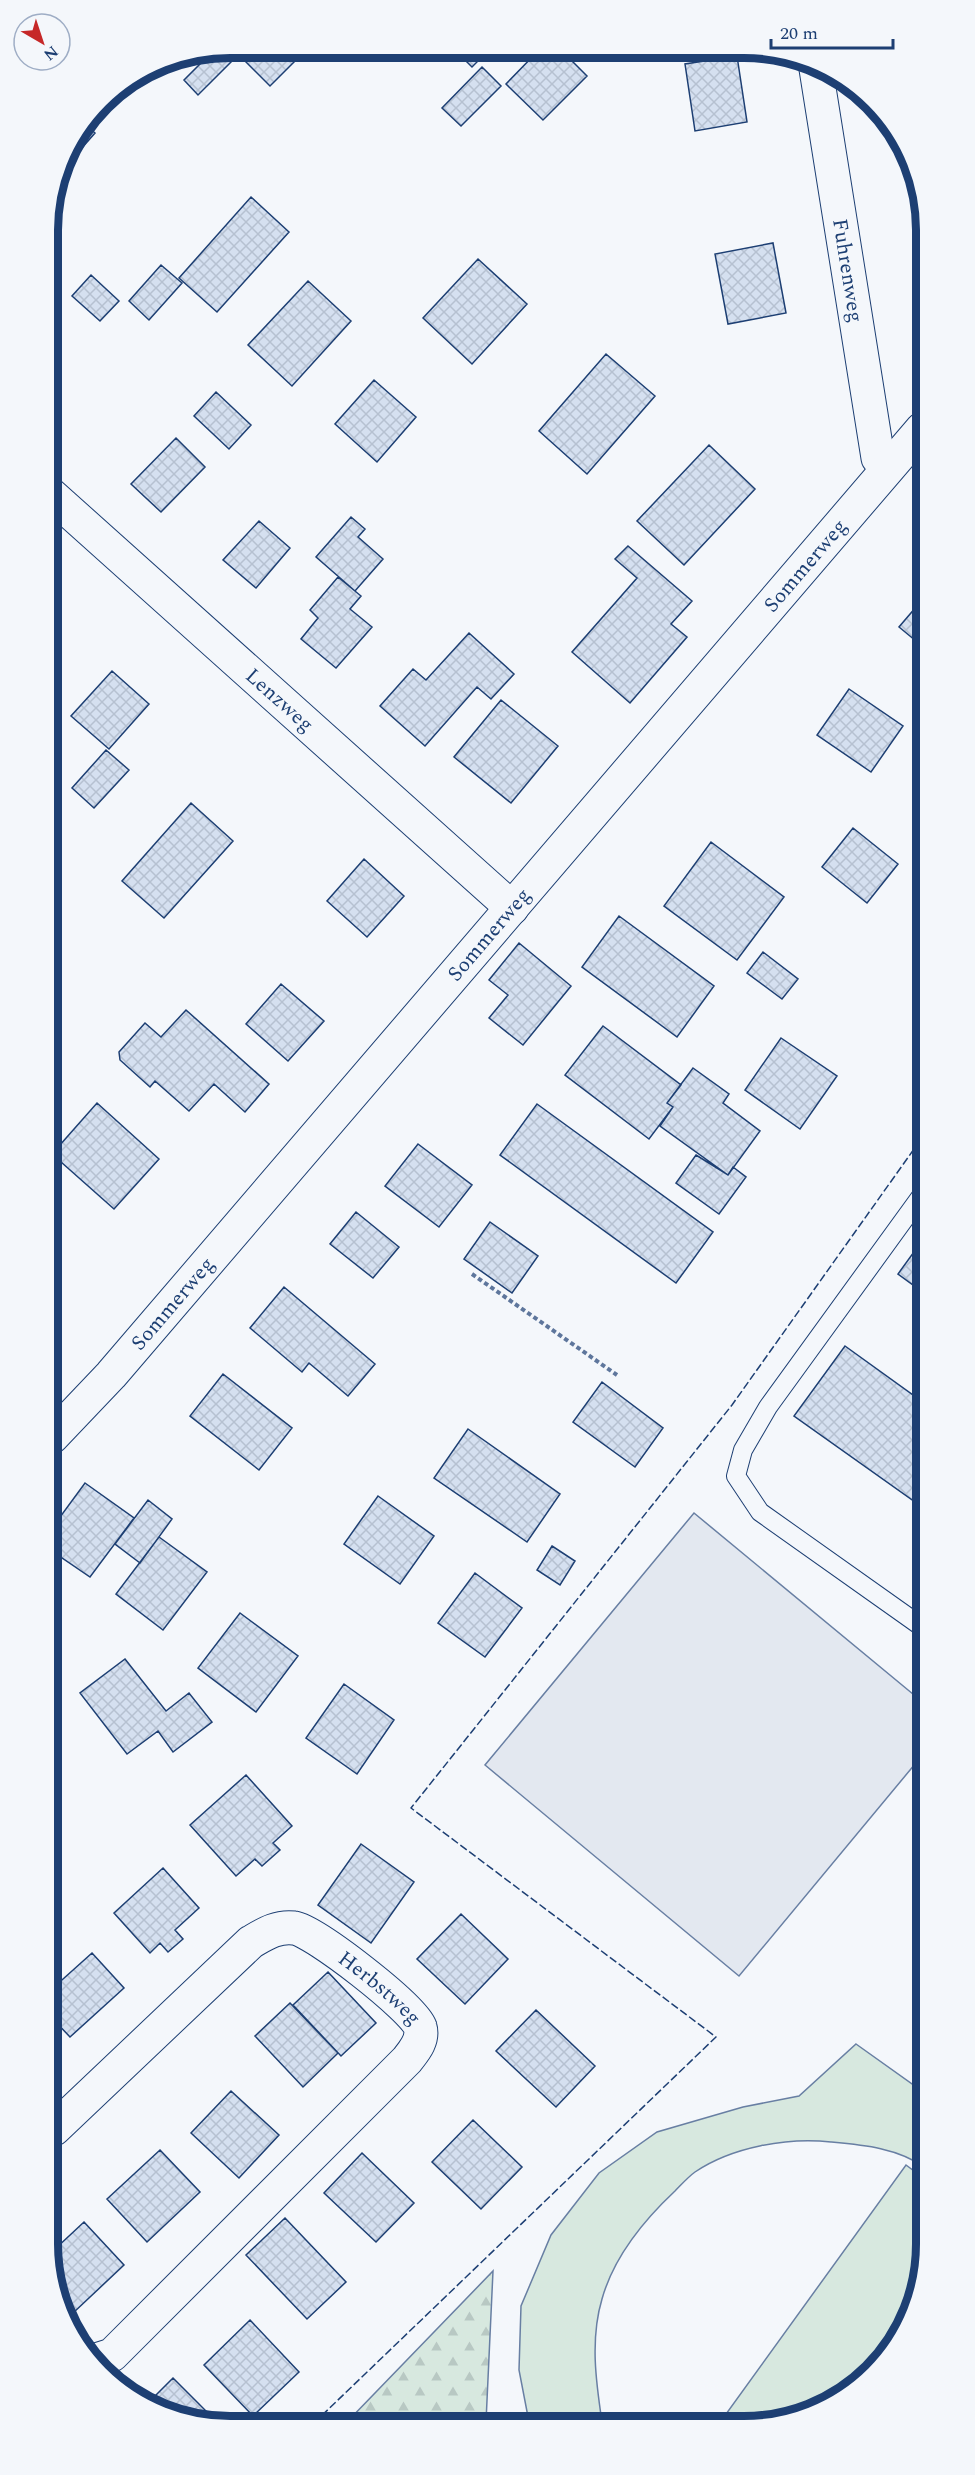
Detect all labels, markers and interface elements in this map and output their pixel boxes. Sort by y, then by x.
north arrow [12,12,72,72]
scale bar [771,12,892,50]
text: 20 m [780,20,818,47]
text: N [38,39,63,66]
street label: Fuhrenweg [823,216,871,325]
street label: Sommerweg [756,512,855,620]
street label: Lenzweg [238,661,321,740]
street label: Sommerweg [440,881,539,989]
street label: Sommerweg [124,1250,223,1358]
street label: Herbstweg [331,1943,429,2033]

